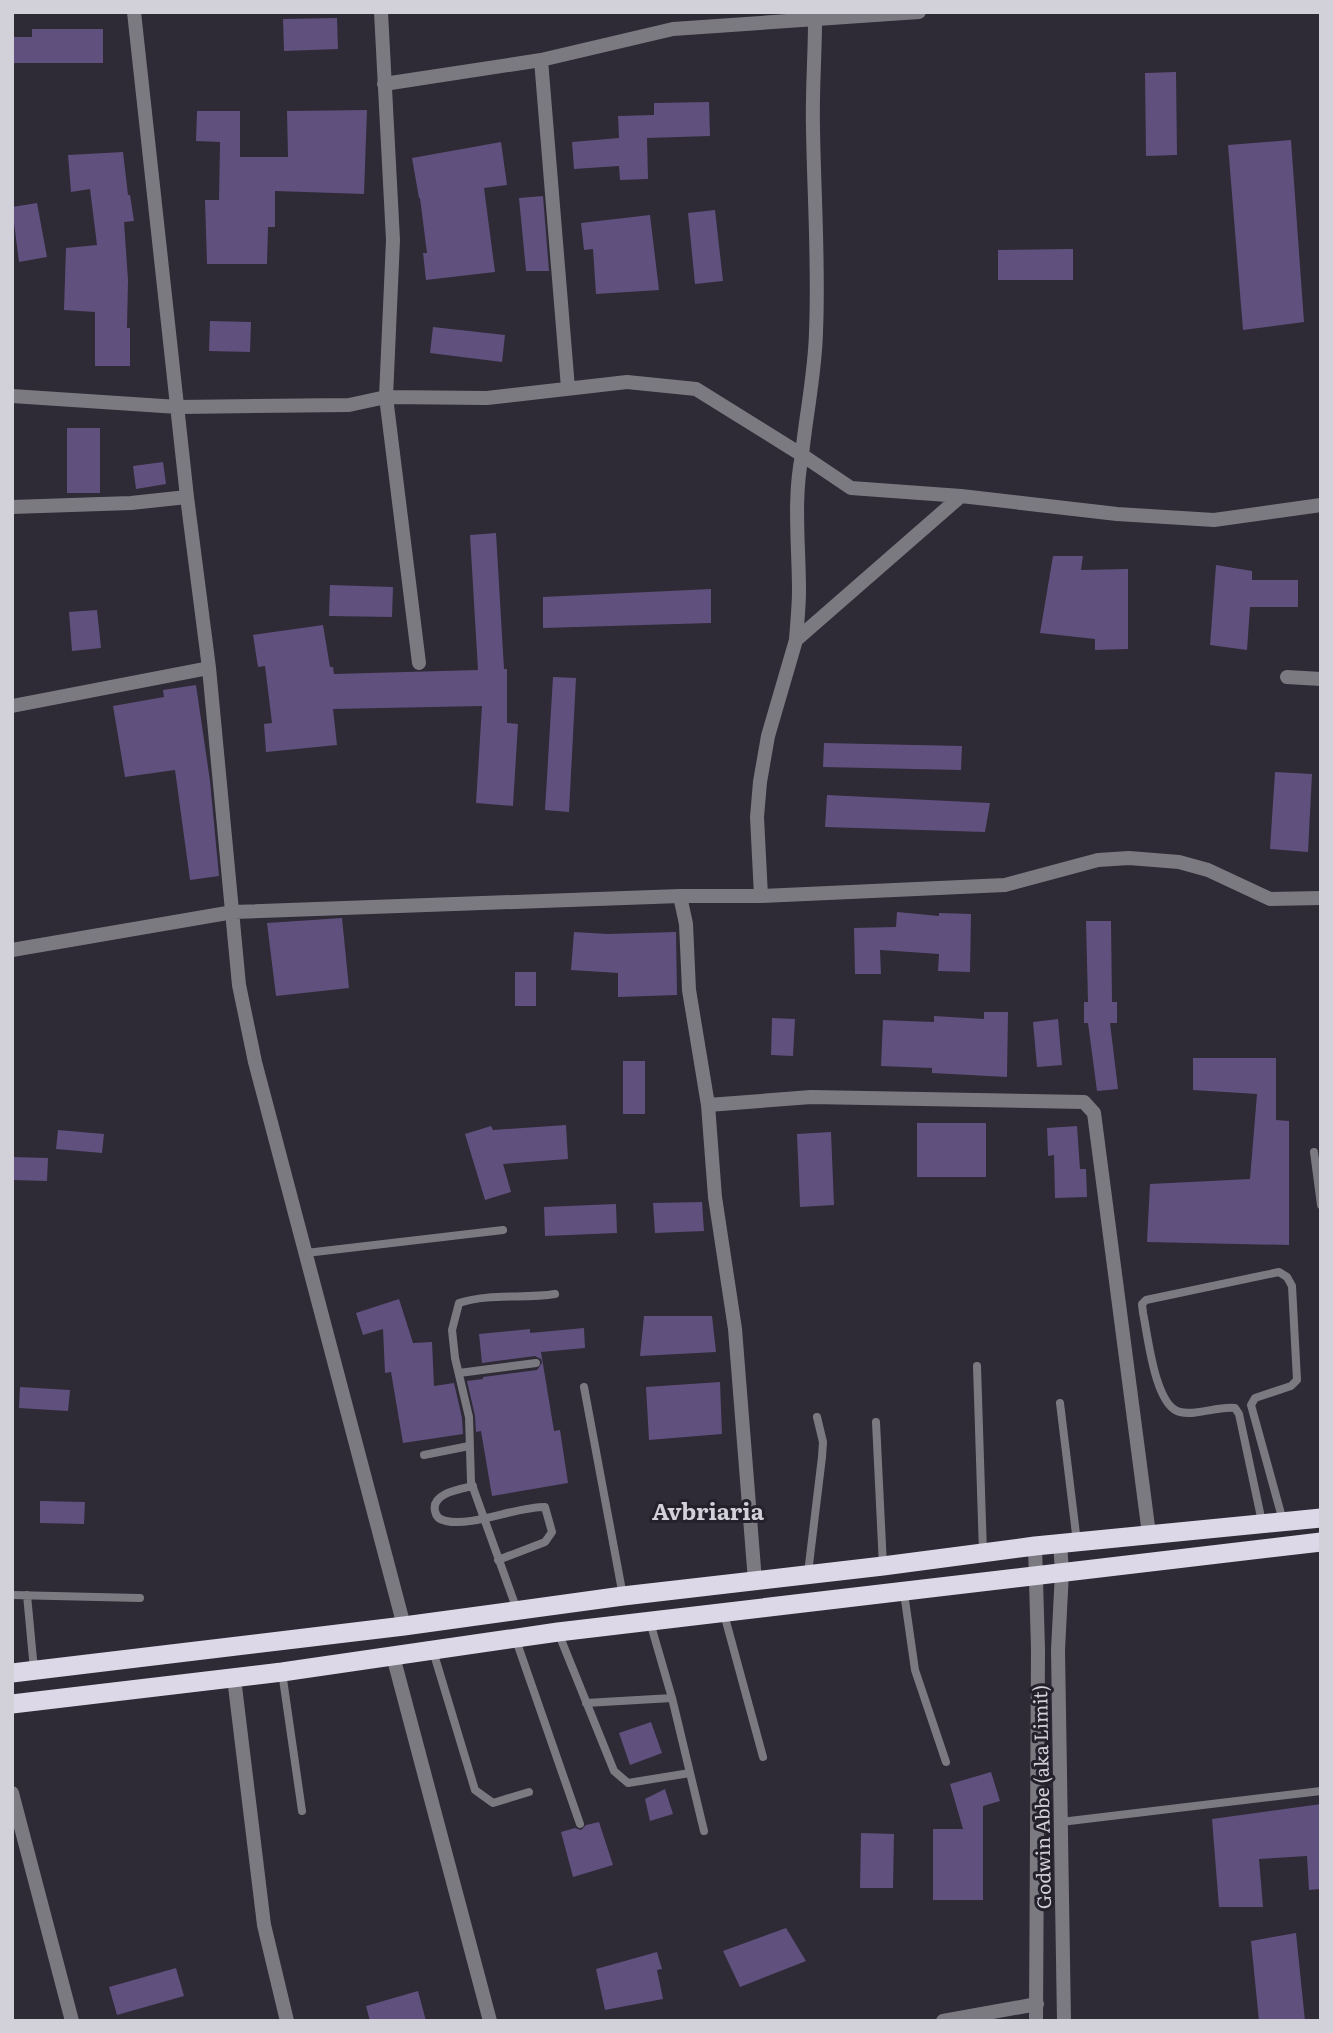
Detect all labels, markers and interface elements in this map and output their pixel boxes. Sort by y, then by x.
district label: Avbriaria [652,1493,765,1527]
street label: Godwin Abbe (aka Limit) [1025,1685,1057,1909]

